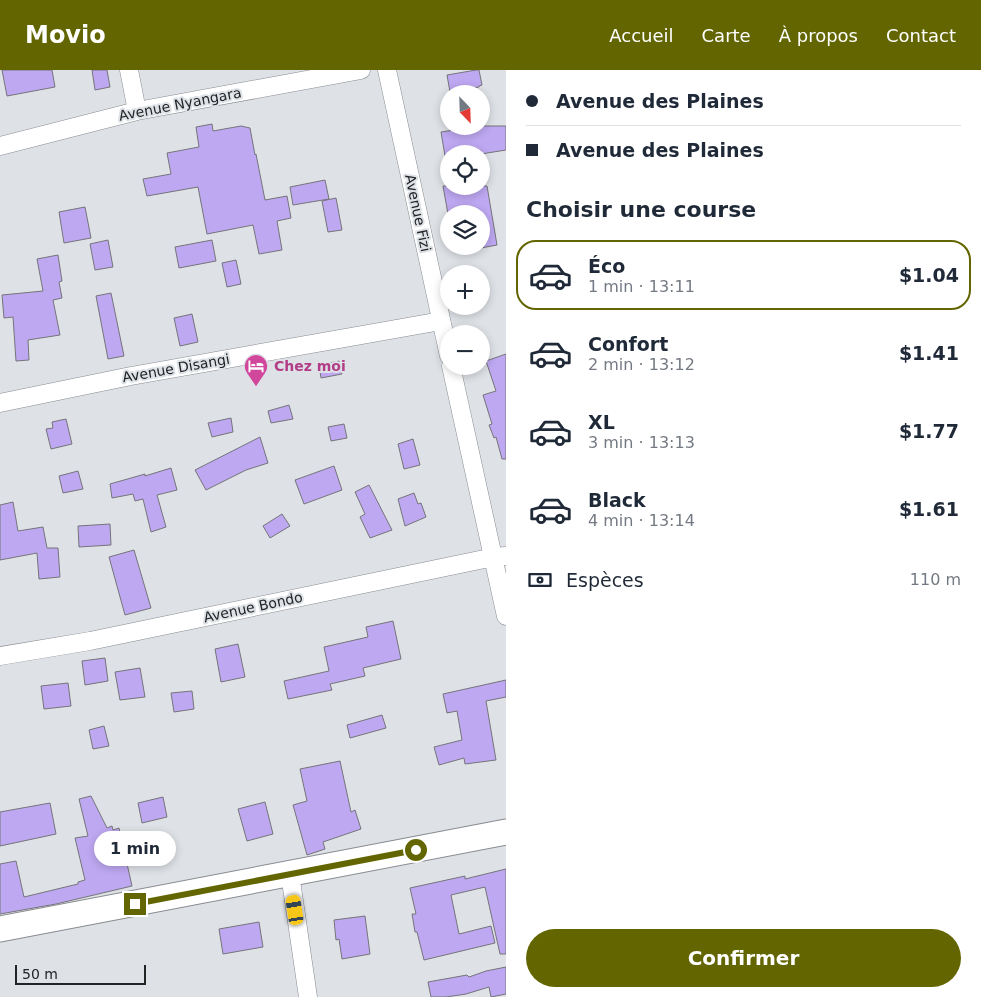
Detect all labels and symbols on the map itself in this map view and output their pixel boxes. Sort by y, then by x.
street label: Avenue Nyangara [117,84,243,124]
north arrow [440,85,490,135]
street label: Avenue Fizi [402,173,434,253]
street label: Avenue Disangi [121,351,231,385]
hotel icon: Chez moi [243,353,269,387]
place label: Chez moi [274,358,346,374]
street label: Avenue Bondo [202,589,304,625]
callout: 1 min [94,832,176,866]
route start [405,839,427,861]
route end [124,893,146,915]
car [285,894,304,926]
scale bar [15,962,146,985]

